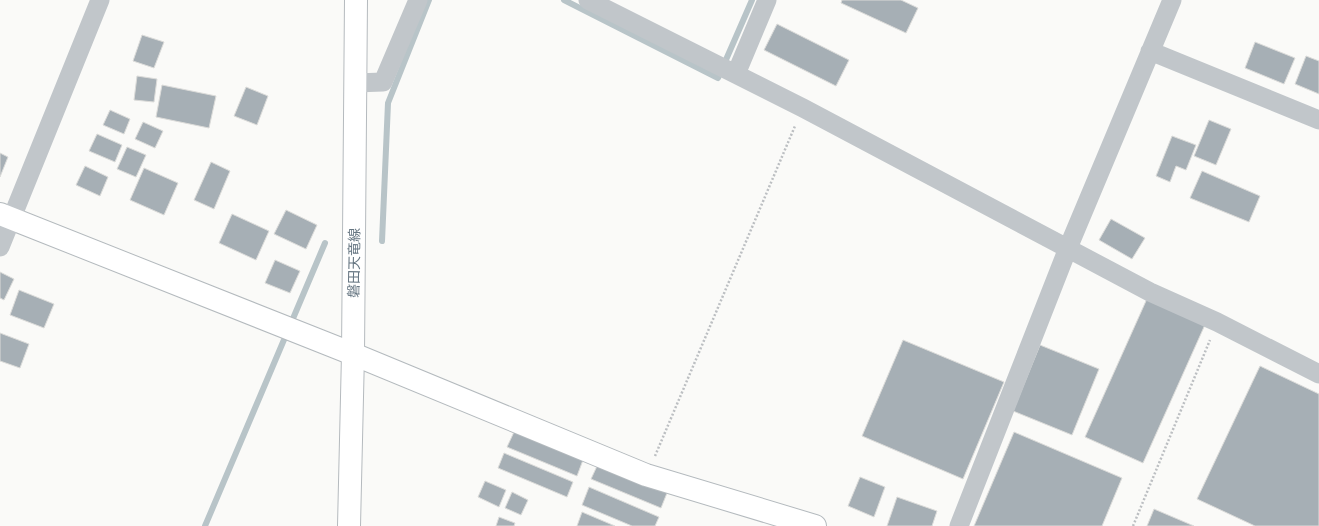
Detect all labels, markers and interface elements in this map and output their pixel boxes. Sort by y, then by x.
street label: 磐田天竜線 [346,228,363,298]

